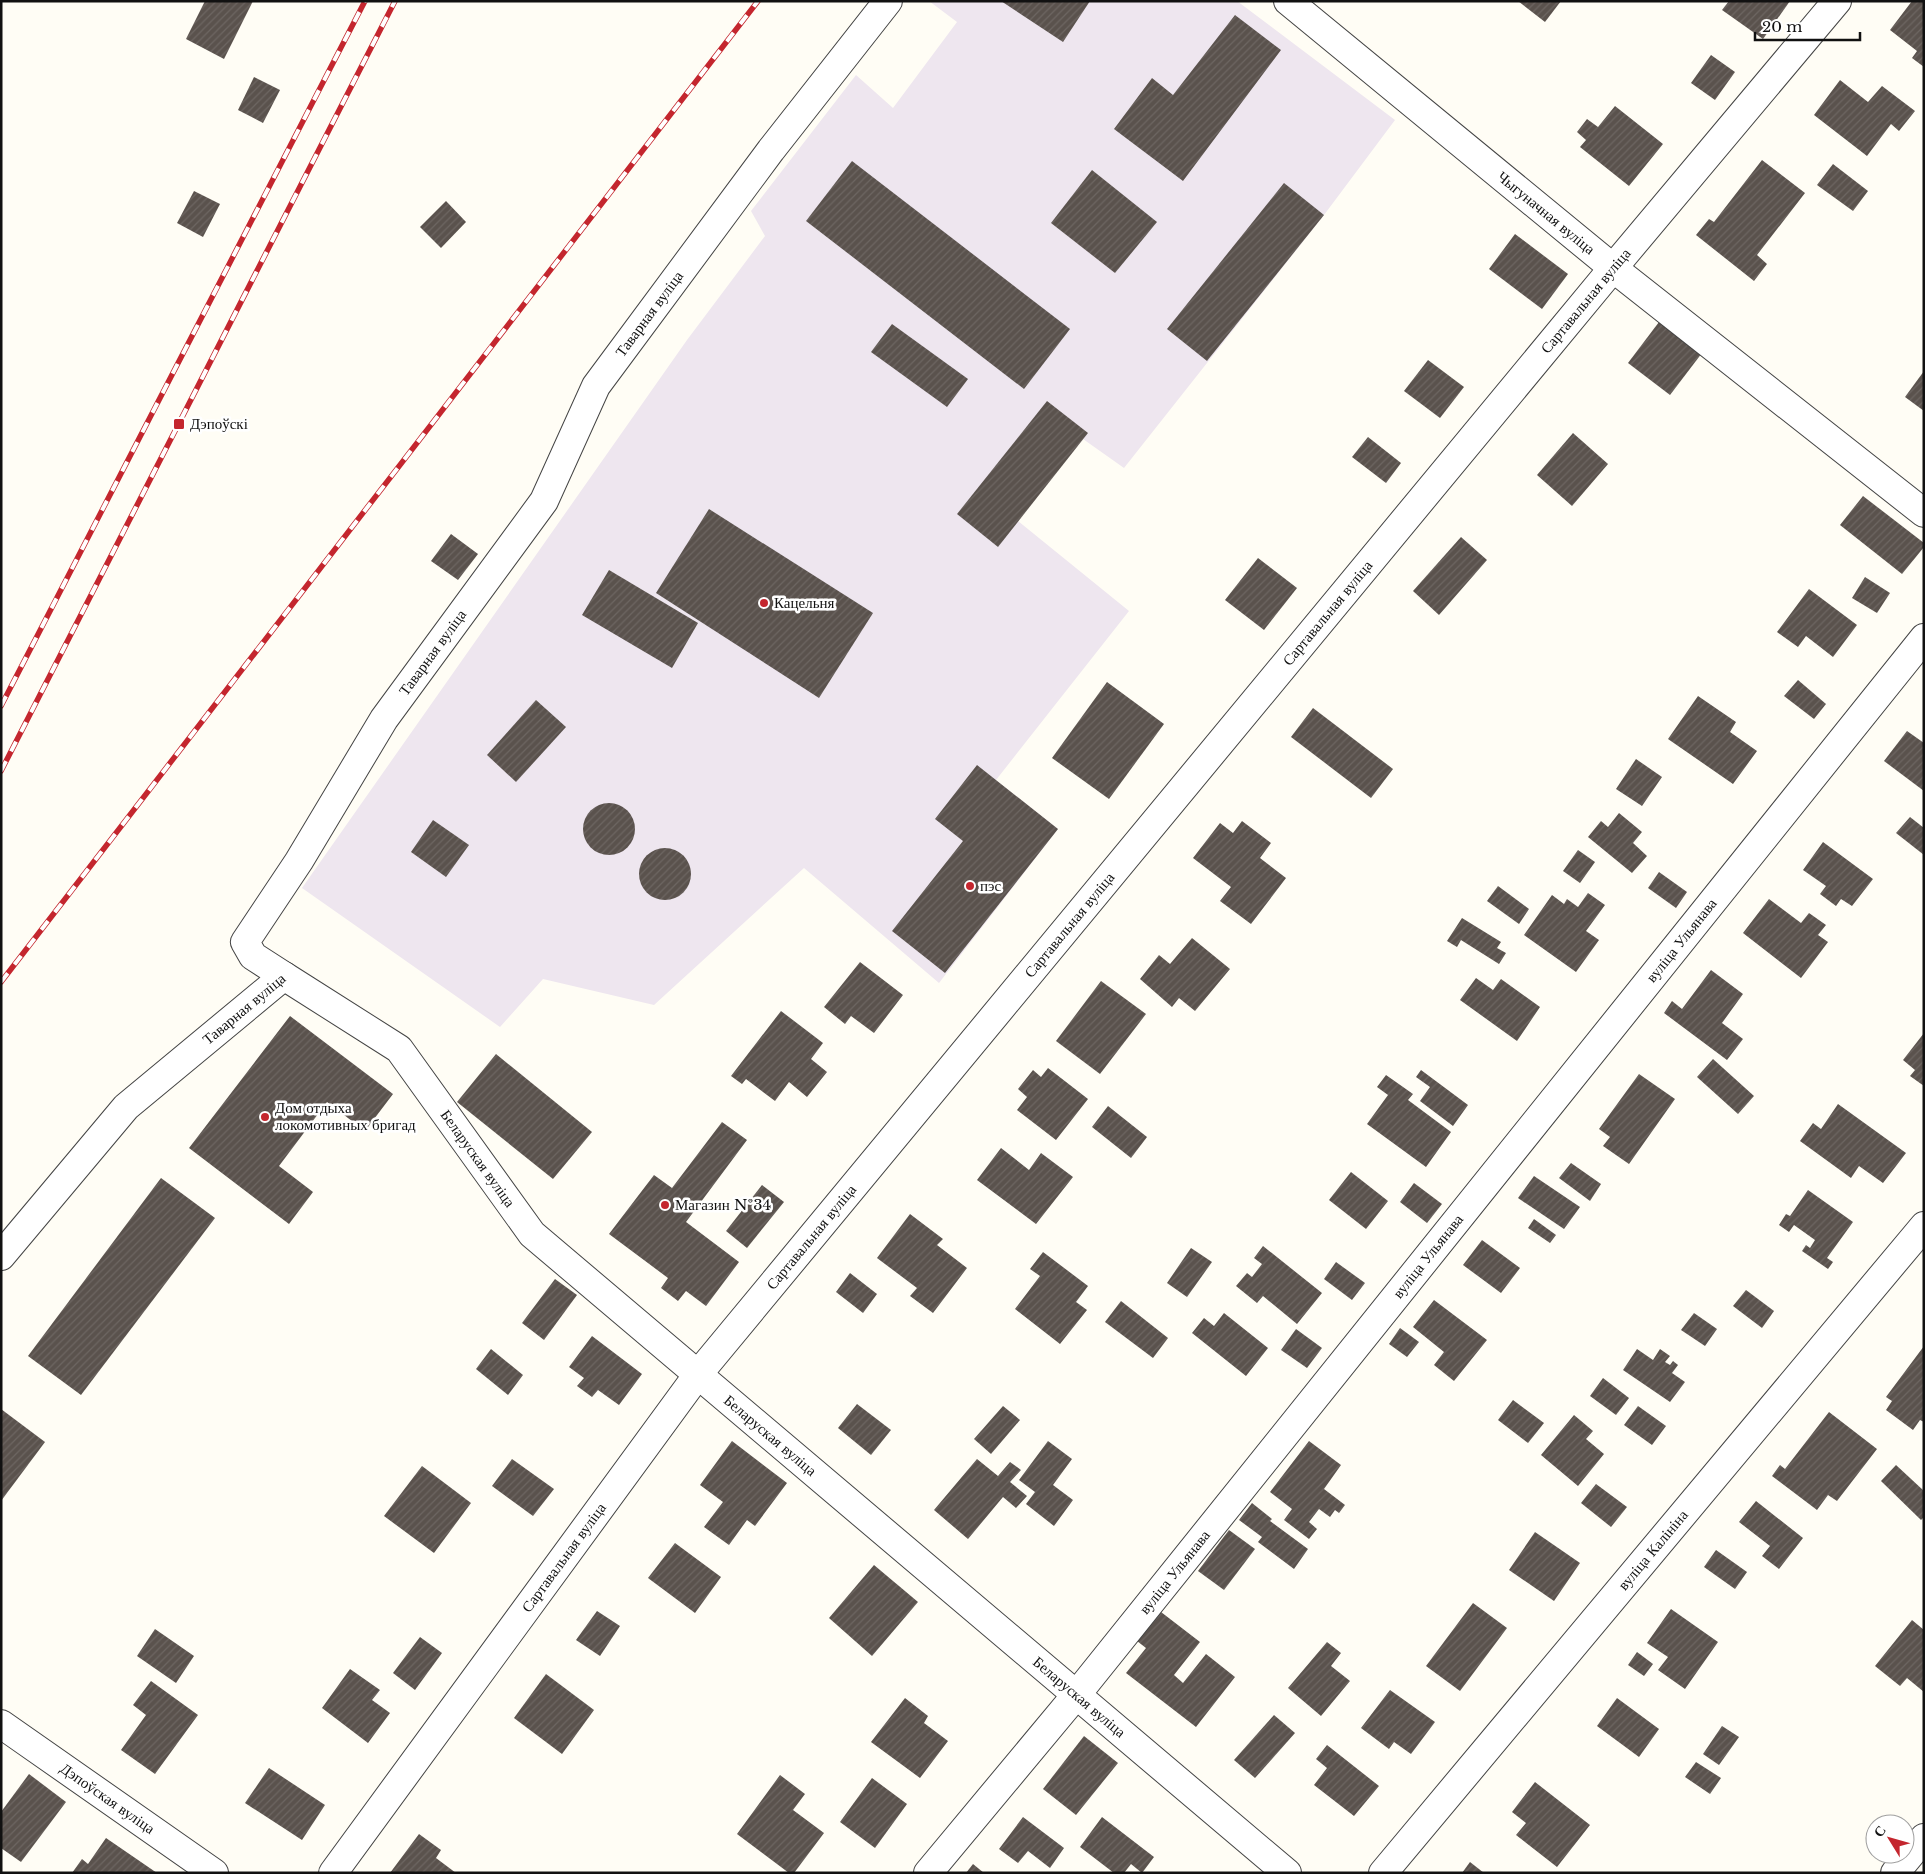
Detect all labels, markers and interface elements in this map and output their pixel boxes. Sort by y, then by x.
scale bar [1755,10,1860,42]
text: 20 m [1762,17,1802,36]
street label: Чыгуначная вуліца [1494,167,1599,259]
street label: Сартавальная вуліца [1536,244,1635,357]
street label: Таварная вуліца [611,267,687,360]
place label: Дэпоўскі [190,414,248,433]
marker: Дэпоўскі [172,417,186,431]
street label: Сартавальная вуліца [1278,556,1377,669]
place label: Кацельня [774,593,835,612]
marker: Кацельня [758,597,770,609]
street label: Таварная вуліца [394,605,470,699]
street label: Сартавальная вуліца [1020,868,1118,981]
place label: пэс [980,876,1001,895]
marker: пэс [964,880,976,892]
street label: вуліца Ульянава [1642,894,1721,986]
street label: Таварная вуліца [198,968,290,1049]
place label: Дом отдыха локомотивных бригад [275,1098,416,1134]
street label: Беларуская вуліца [437,1106,520,1211]
marker: Дом отдыха локомотивных бригад [259,1111,271,1123]
street label: Сартавальная вуліца [762,1180,860,1293]
place label: Магазин №34 [675,1195,771,1214]
marker: Магазин №34 [659,1199,671,1211]
street label: вуліца Ульянава [1388,1210,1467,1302]
street label: Беларуская вуліца [720,1391,821,1480]
street label: Сартавальная вуліца [517,1498,610,1616]
street label: вуліца Калініна [1614,1505,1692,1594]
street label: вуліца Ульянава [1135,1526,1214,1618]
street label: Беларуская вуліца [1029,1652,1130,1742]
street label: Дэпоўская вуліца [57,1758,159,1838]
north arrow [1865,1814,1915,1864]
text: С [1869,1822,1890,1841]

